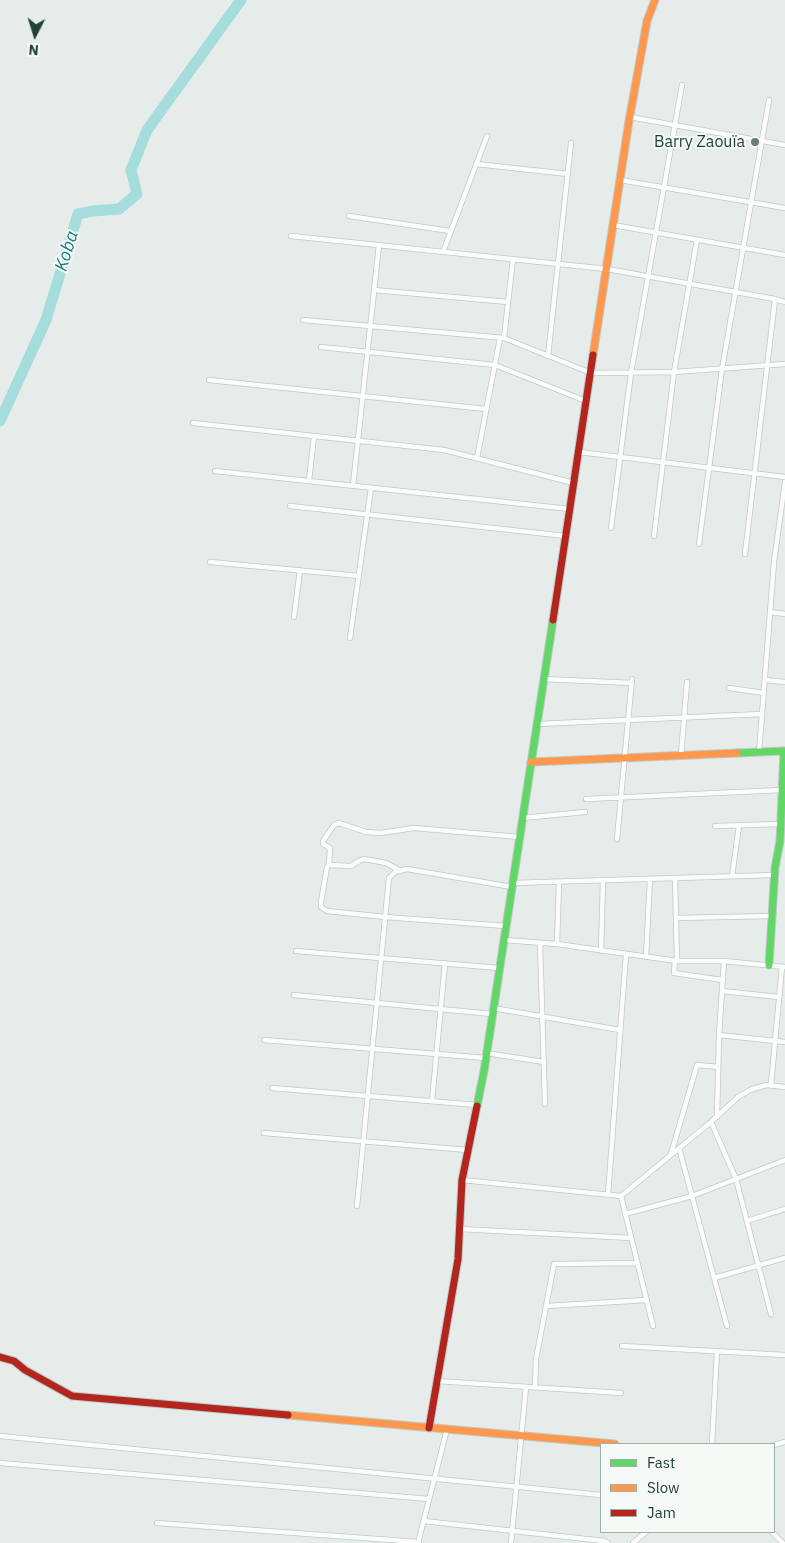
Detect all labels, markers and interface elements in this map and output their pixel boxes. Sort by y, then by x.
north arrow [10,10,60,60]
text: N [28,41,40,59]
place label: Barry Zaouïa [654,132,745,152]
marker: Barry Zaouïa [749,136,761,148]
water label: Koba [51,228,83,274]
legend [600,1443,775,1533]
text: Fast [647,1453,675,1472]
text: Slow [647,1478,680,1497]
text: Jam [647,1503,676,1522]

